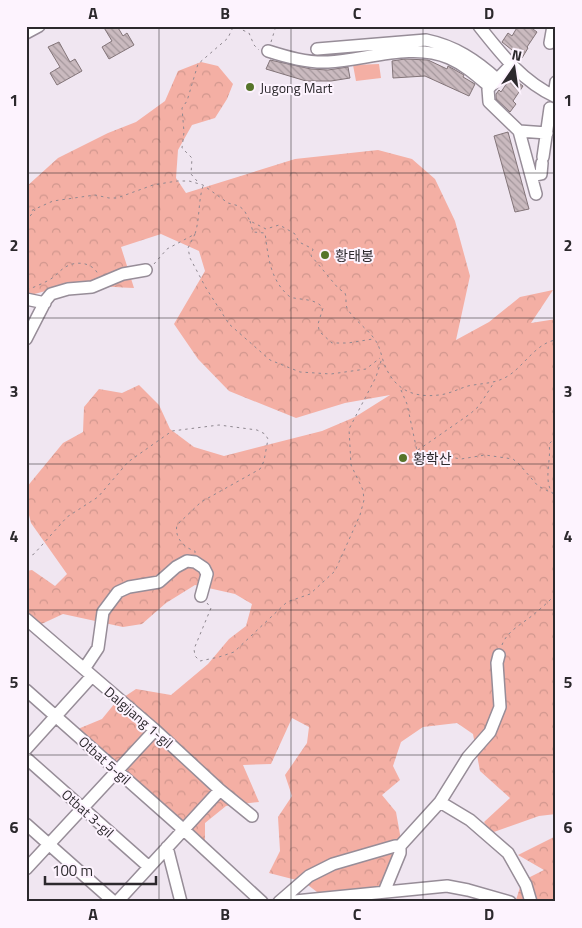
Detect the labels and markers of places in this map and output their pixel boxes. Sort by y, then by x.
place label: Jugong Mart [260,77,332,98]
marker: Jugong Mart [244,81,256,93]
place label: 황태봉 [335,245,374,266]
marker: 황태봉 [319,249,331,261]
place label: 황학산 [413,448,452,469]
marker: 황학산 [397,452,409,464]

